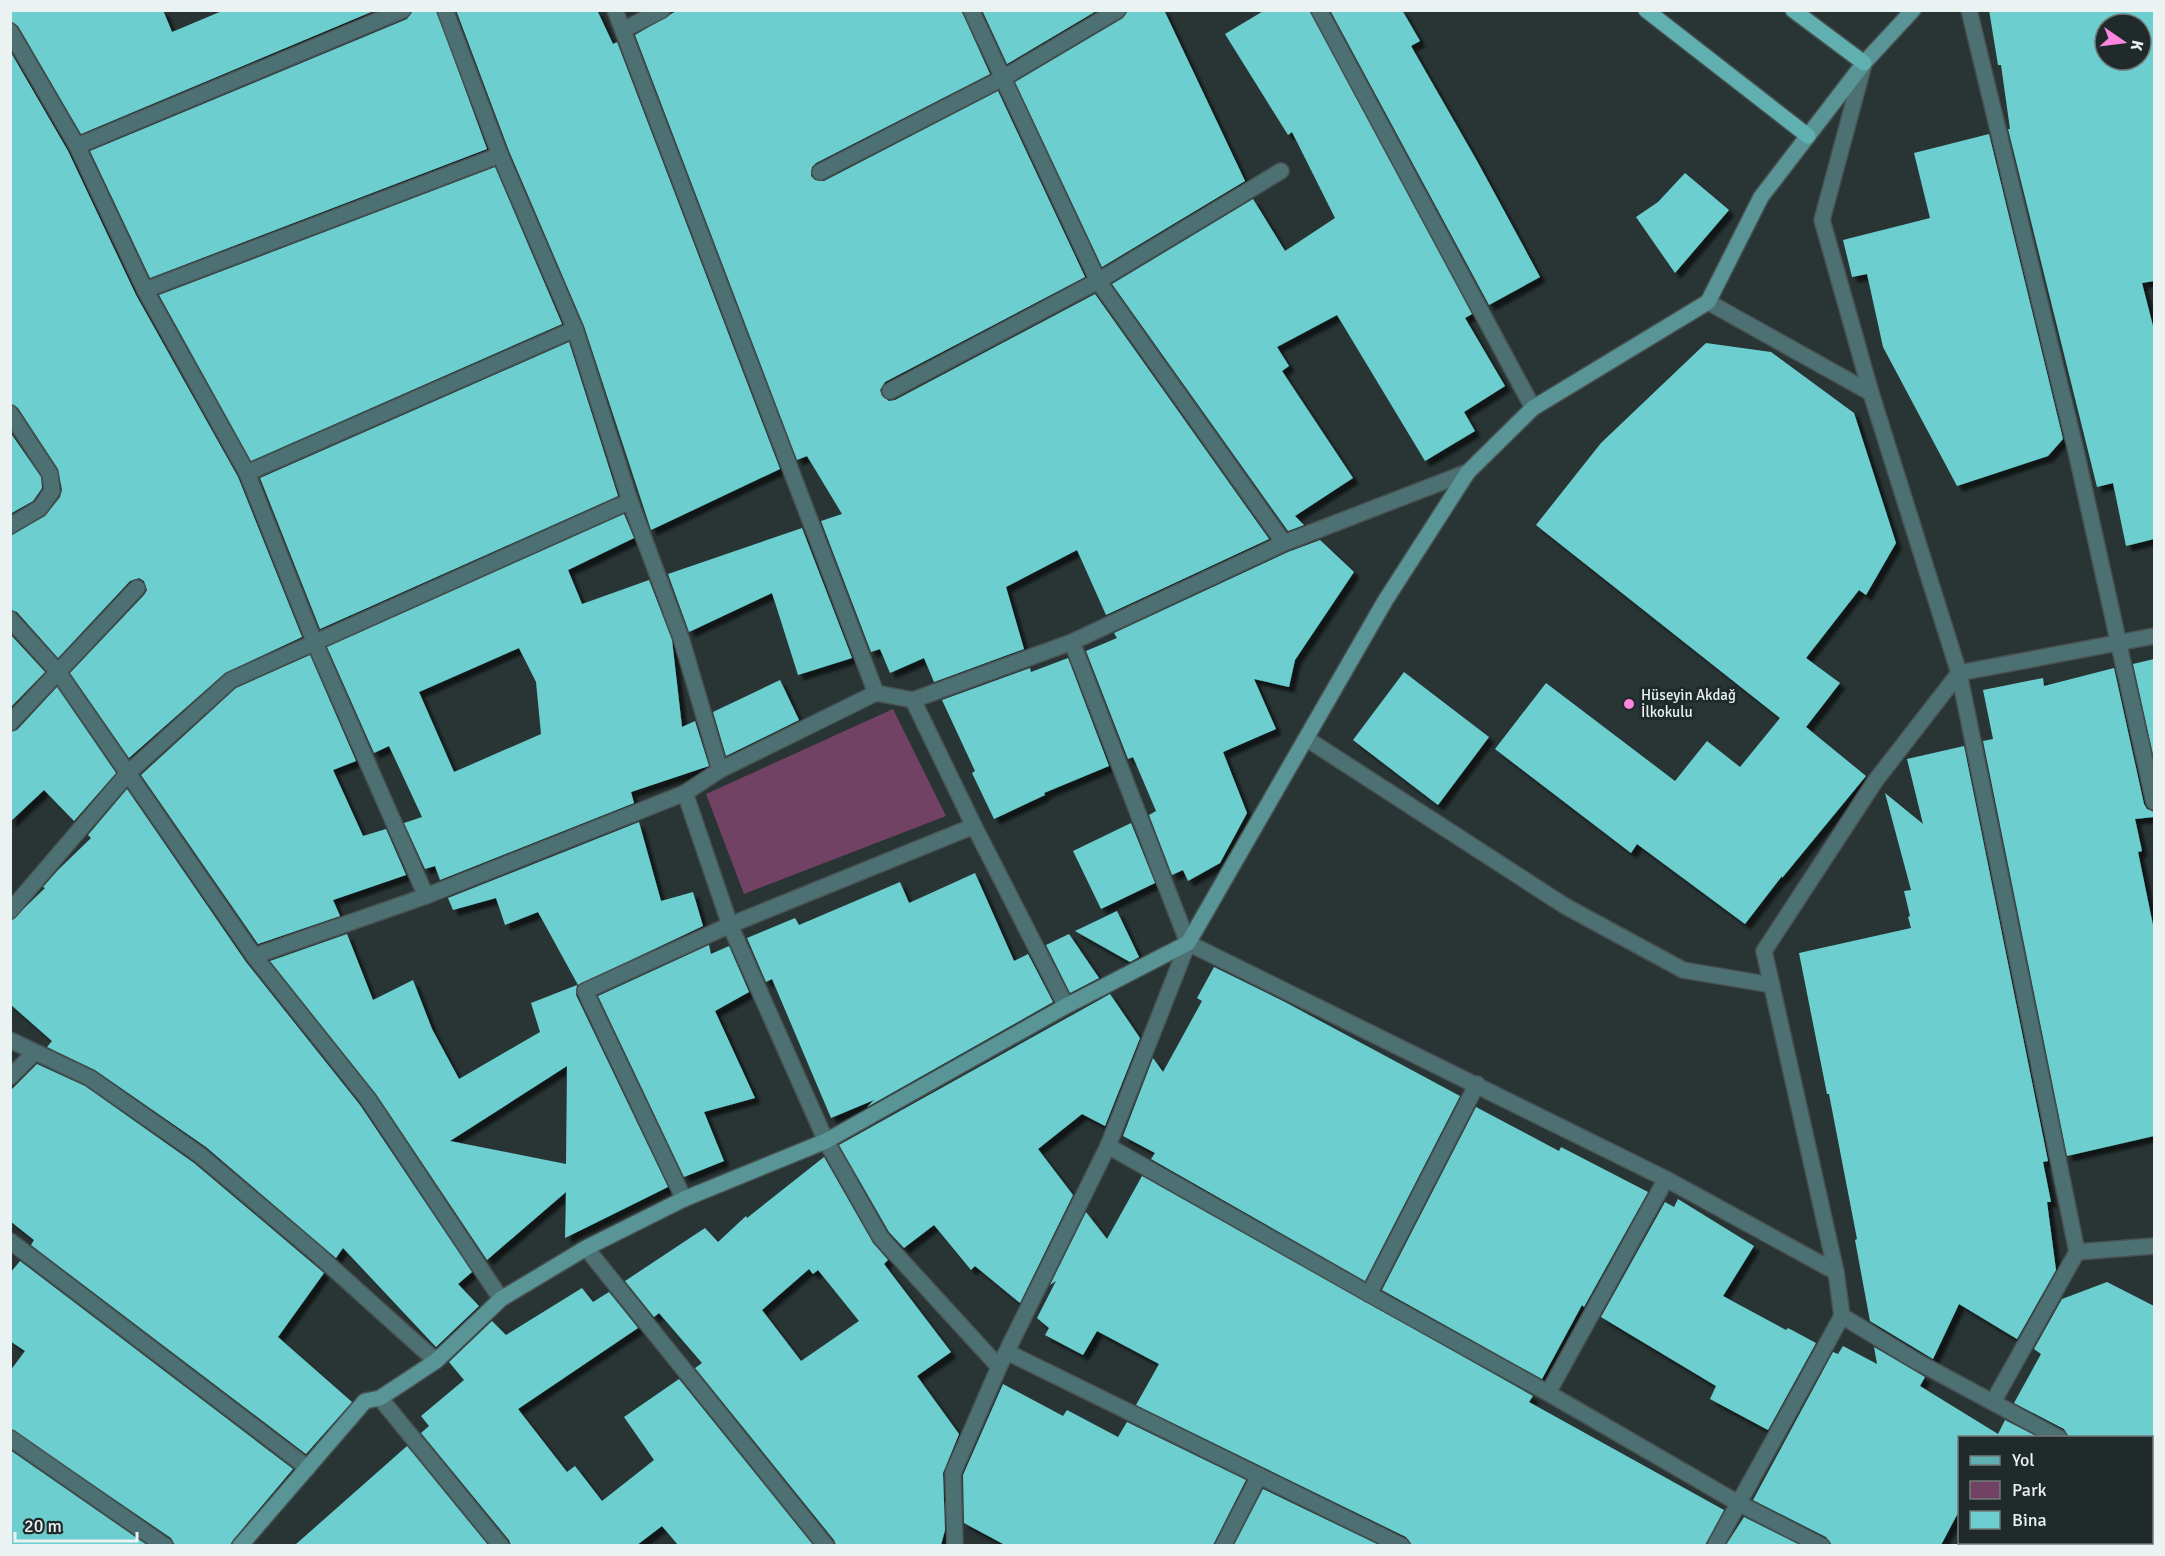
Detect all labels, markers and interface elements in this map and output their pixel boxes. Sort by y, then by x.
north arrow [2093,12,2153,72]
text: K [2126,38,2147,53]
place label: Hüseyin Akdağ İlkokulu [1641,686,1736,721]
marker: Hüseyin Akdağ İlkokulu [1622,697,1636,711]
legend [1958,1436,2153,1544]
text: Yol [2012,1449,2035,1471]
text: Park [2012,1479,2047,1501]
scale bar [15,1505,136,1543]
text: Bina [2012,1509,2047,1531]
text: 20 m [24,1515,62,1537]

